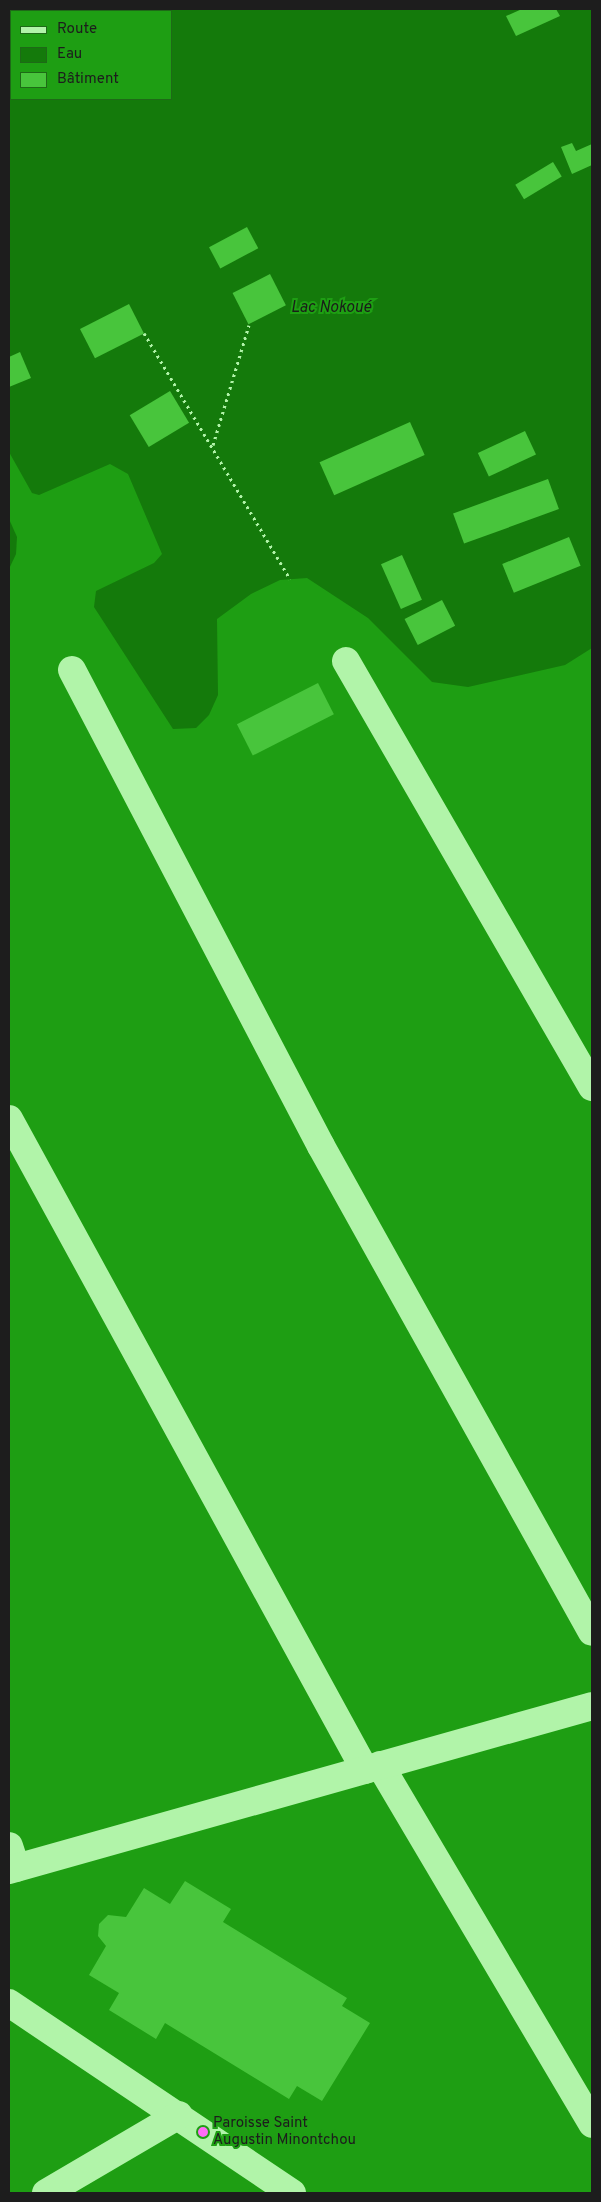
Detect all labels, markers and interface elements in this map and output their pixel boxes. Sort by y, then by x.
legend [10,10,172,100]
text: Route [57,20,97,39]
text: Eau [57,45,82,64]
text: Bâtiment [57,70,119,89]
water label: Lac Nokoué [291,298,371,318]
place label: Paroisse Saint Augustin Minontchou [213,2114,356,2149]
marker: Paroisse Saint Augustin Minontchou [197,2126,209,2138]

